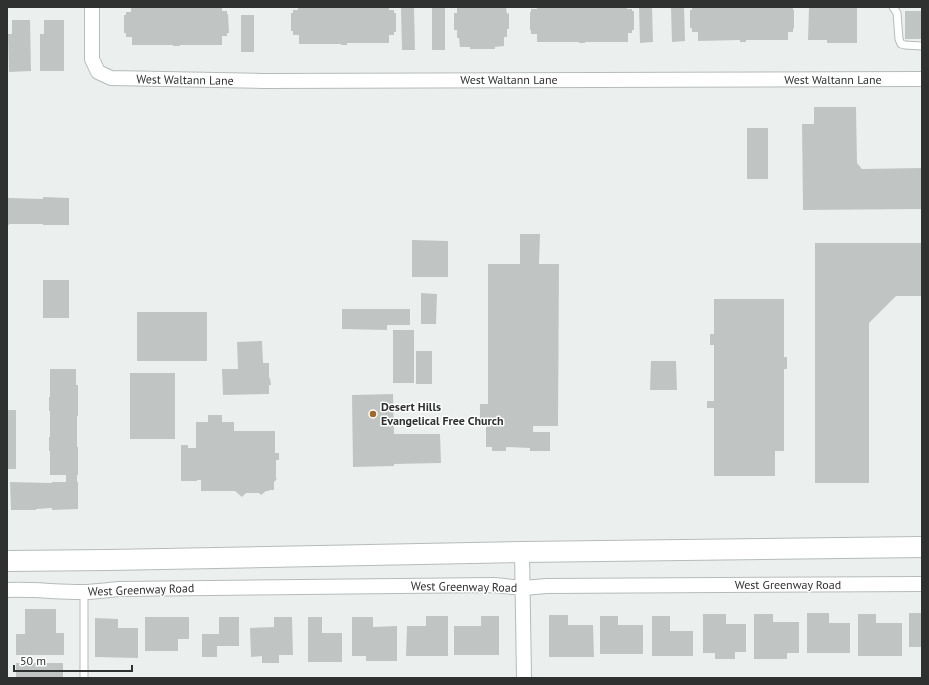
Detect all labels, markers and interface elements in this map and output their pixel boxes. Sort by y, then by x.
street label: West Waltann Lane [136,71,234,88]
street label: West Waltann Lane [460,72,558,87]
street label: West Waltann Lane [784,72,882,87]
place label: Desert Hills Evangelical Free Church [381,399,503,428]
marker: Desert Hills Evangelical Free Church [368,409,378,419]
street label: West Greenway Road [735,577,841,592]
street label: West Greenway Road [411,578,517,595]
street label: West Greenway Road [88,580,194,599]
scale bar [14,647,132,673]
text: 50 m [20,653,46,668]

